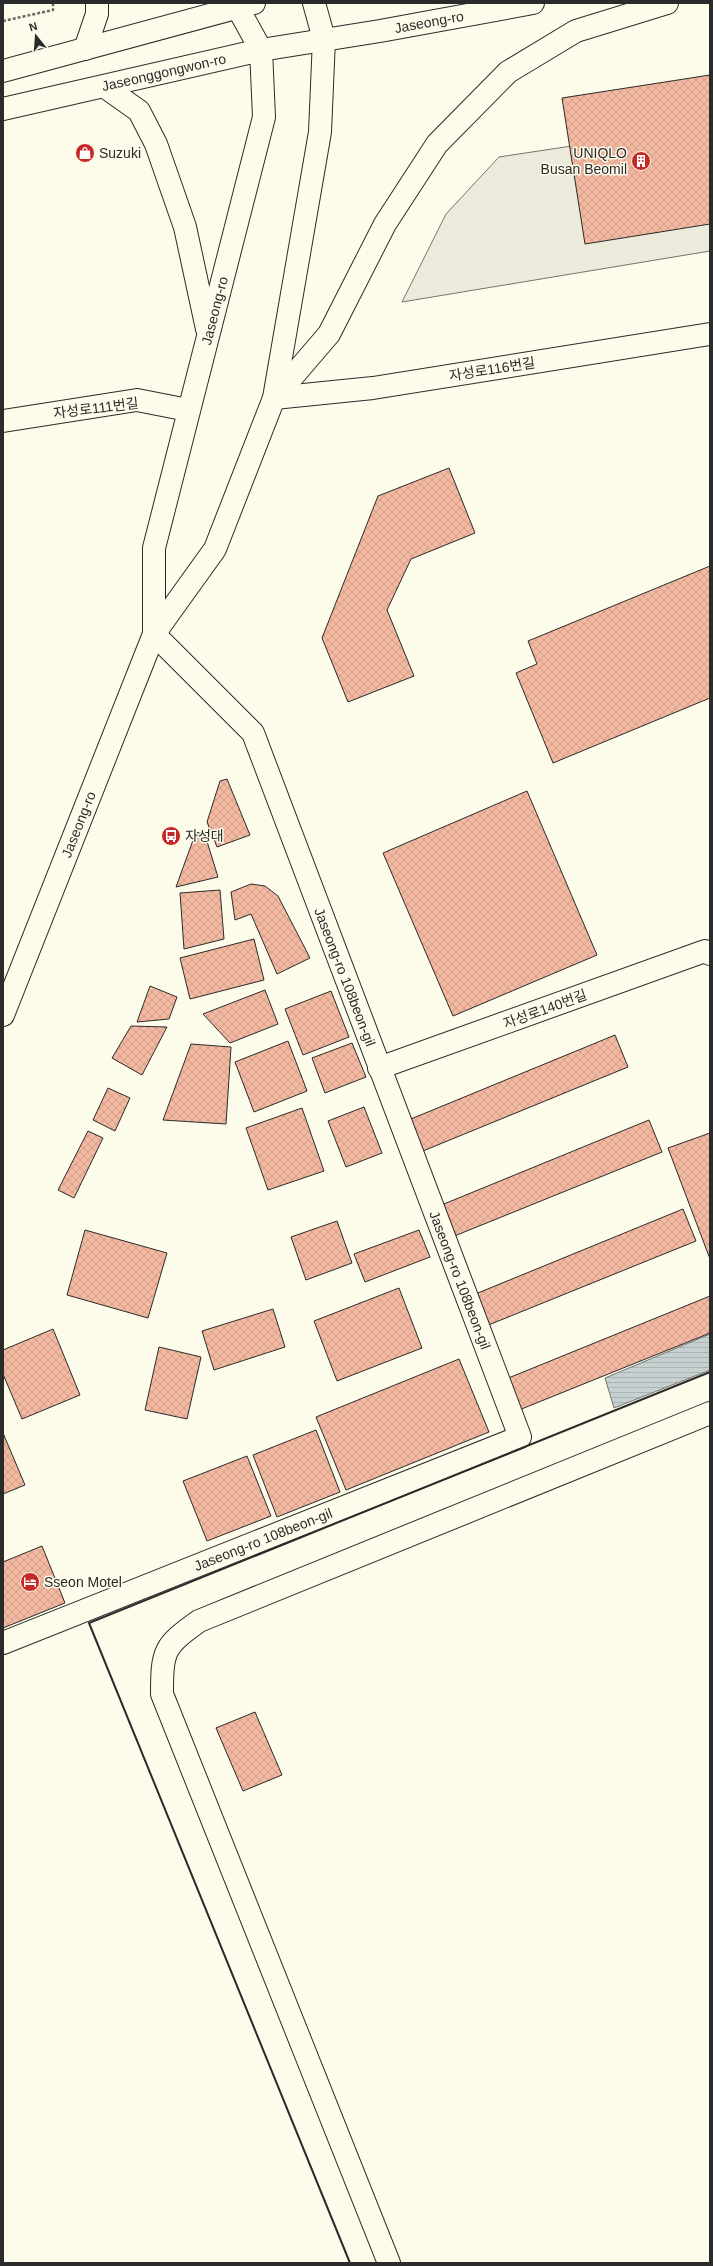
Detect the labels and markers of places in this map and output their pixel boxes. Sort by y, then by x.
shop icon: Suzuki [74,142,96,164]
place label: Suzuki [99,145,141,161]
place label: UNIQLO Busan Beomil [541,145,627,177]
building icon: UNIQLO Busan Beomil [630,150,652,172]
bus stop icon: 자성대 [160,825,182,847]
place label: 자성대 [185,828,224,844]
hotel icon: Sseon Motel [19,1571,41,1593]
place label: Sseon Motel [44,1574,122,1590]

